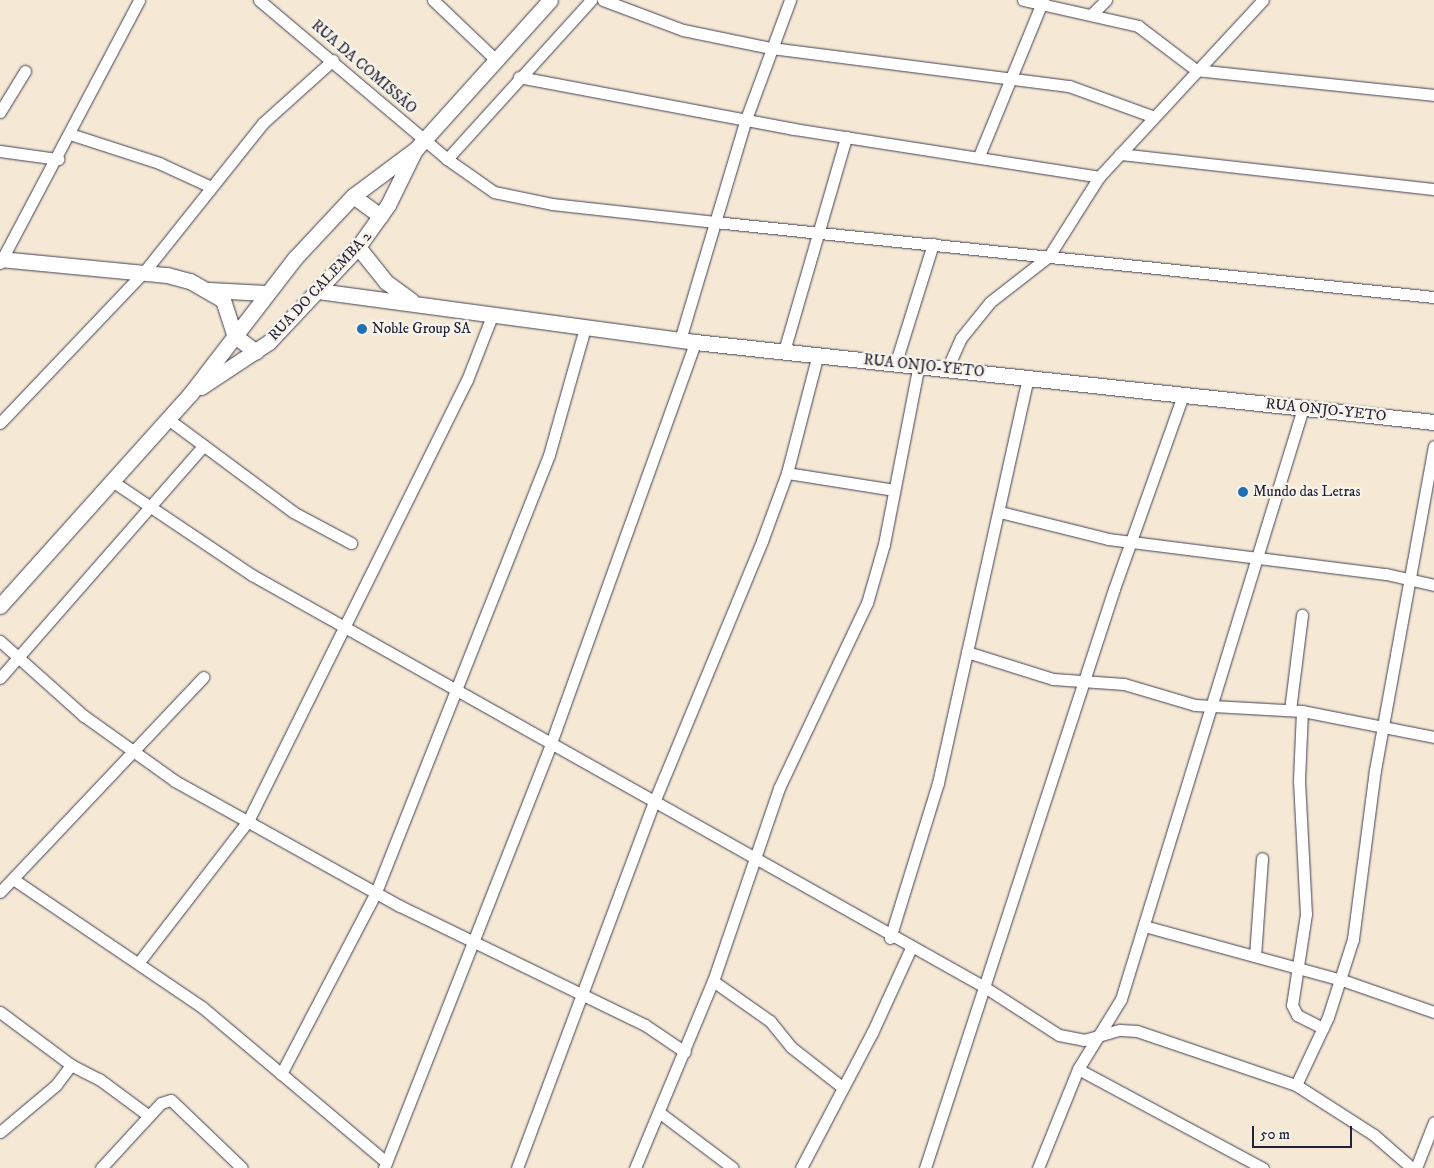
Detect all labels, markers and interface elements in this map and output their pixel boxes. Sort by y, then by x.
street label: RUA DA COMISSÃO [308,16,420,118]
street label: RUA DO CALEMBA 2 [265,228,375,344]
place label: Noble Group SA [372,320,471,338]
marker: Noble Group SA [356,323,368,335]
street label: RUA ONJO-YETO [863,351,985,381]
street label: RUA ONJO-YETO [1265,395,1387,425]
place label: Mundo das Letras [1253,483,1360,501]
marker: Mundo das Letras [1237,486,1249,498]
scale bar [1254,1116,1354,1148]
text: 50 m [1260,1125,1290,1144]

